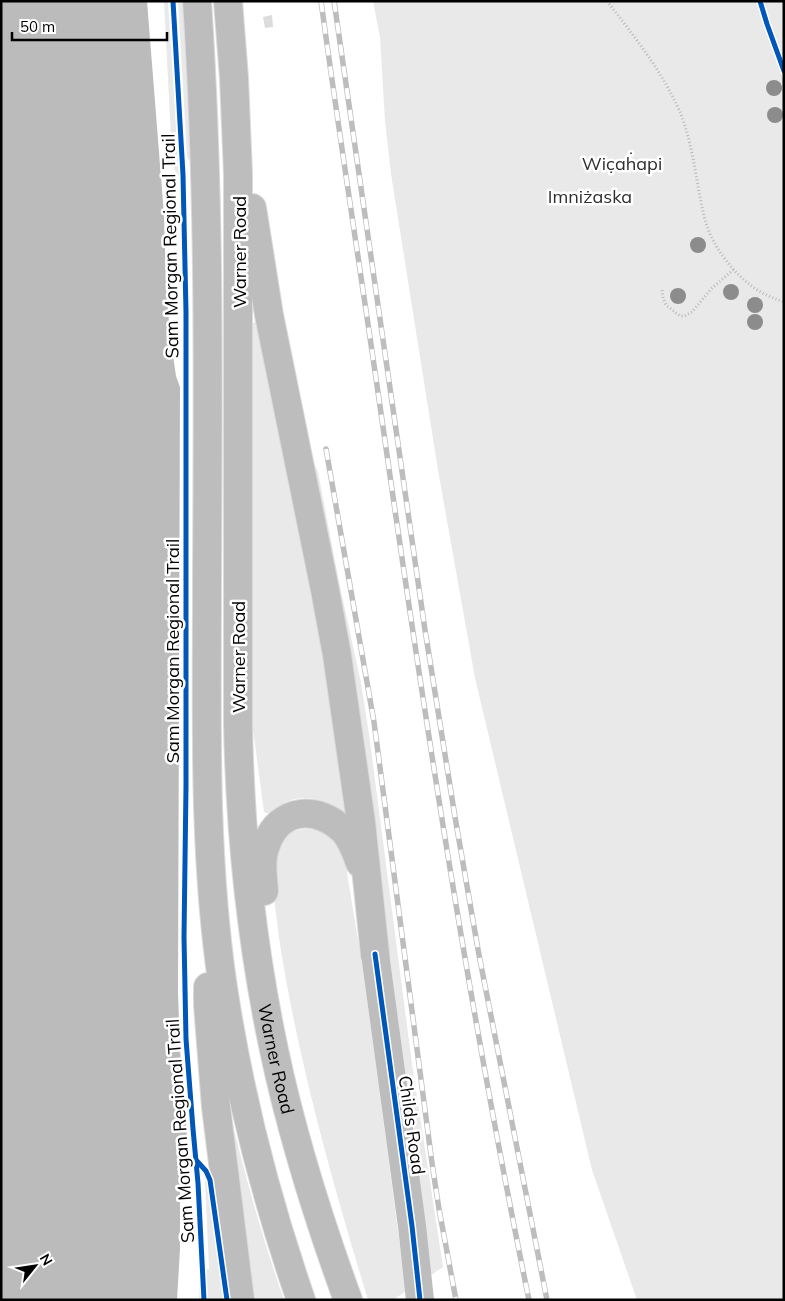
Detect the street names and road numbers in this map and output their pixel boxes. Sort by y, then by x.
street label: Sam Morgan Regional Trail [157,133,183,359]
street label: Warner Road [228,196,251,308]
street label: Sam Morgan Regional Trail [161,539,184,763]
street label: Warner Road [227,601,250,713]
street label: Warner Road [254,1002,300,1116]
street label: Sam Morgan Regional Trail [161,1018,199,1244]
street label: Childs Road [394,1074,430,1176]

